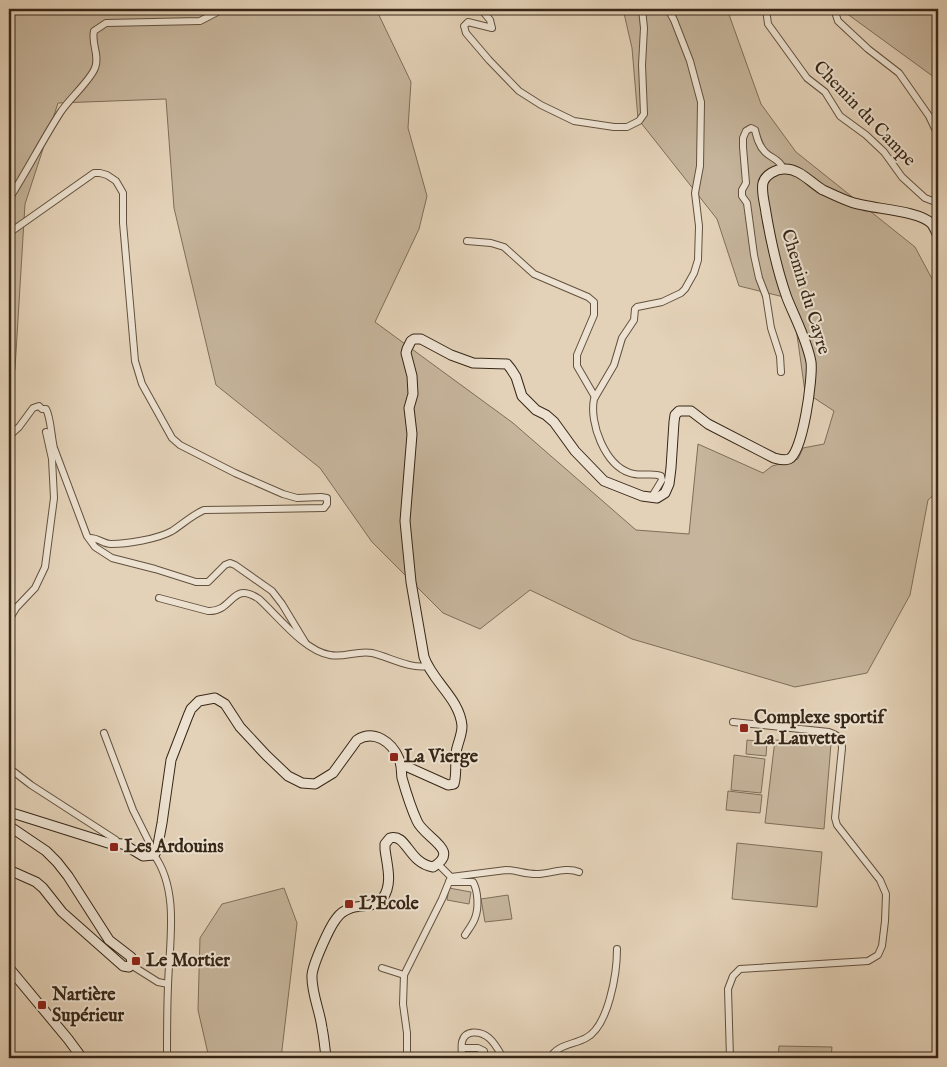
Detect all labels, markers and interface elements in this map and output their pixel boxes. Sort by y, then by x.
street label: Chemin du Campe [808,56,920,172]
street label: Chemin du Cayre [775,226,835,358]
place label: Complexe sportif La Lauvette [754,707,887,751]
marker: Complexe sportif La Lauvette [738,722,750,734]
place label: La Vierge [404,746,479,769]
marker: La Vierge [388,751,400,763]
place label: Les Ardouins [124,836,224,859]
marker: Les Ardouins [108,841,120,853]
place label: L’Ecole [359,893,419,916]
marker: L’Ecole [343,898,355,910]
place label: Le Mortier [146,950,230,973]
marker: Le Mortier [130,955,142,967]
place label: Nartière Supérieur [51,984,125,1028]
marker: Nartière Supérieur [36,999,48,1011]

